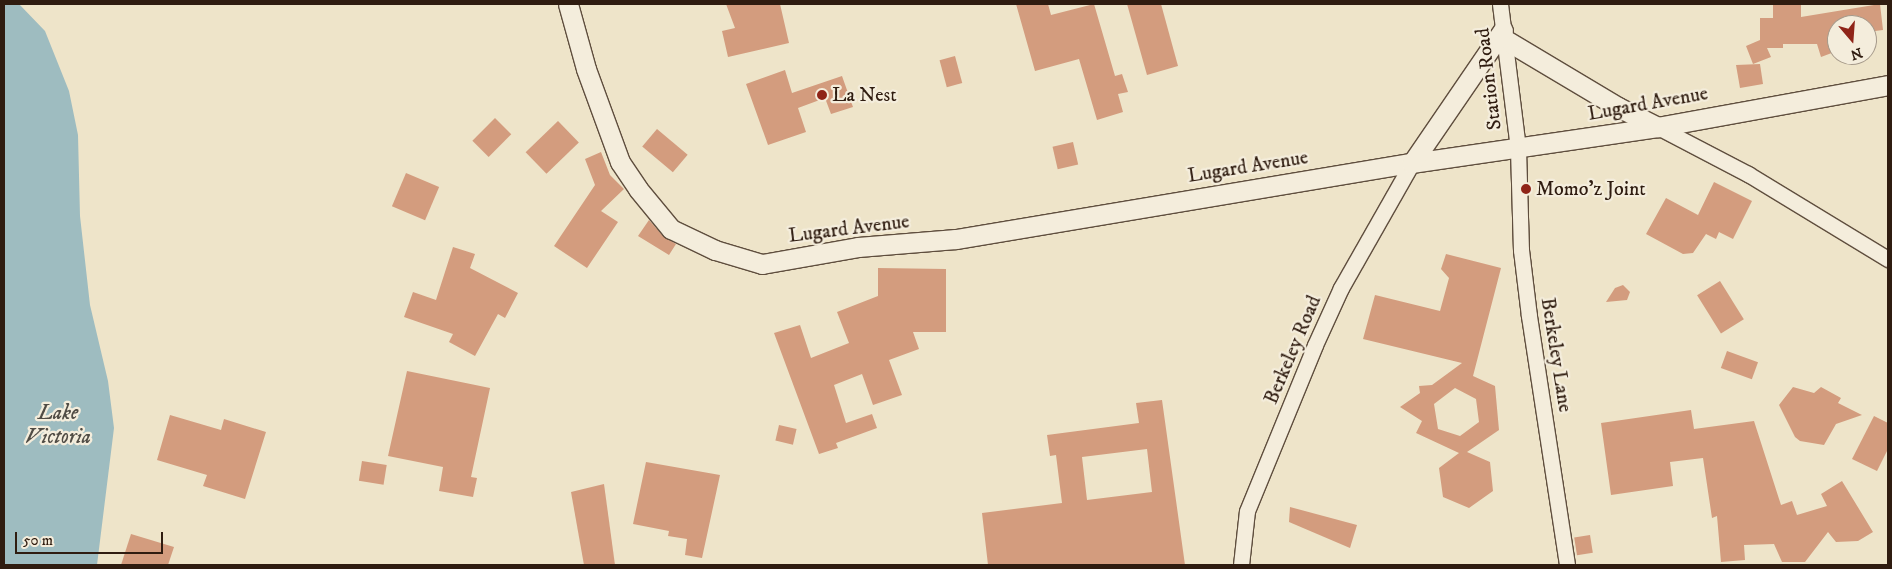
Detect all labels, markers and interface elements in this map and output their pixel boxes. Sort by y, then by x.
north arrow [1827,15,1877,65]
street label: Station Road [1471,27,1507,131]
text: N [1848,43,1865,64]
street label: Lugard Avenue [1586,82,1710,126]
place label: La Nest [832,83,897,107]
marker: La Nest [816,89,828,101]
street label: Lugard Avenue [1186,146,1310,188]
place label: Momo'z Joint [1536,177,1646,201]
marker: Momo'z Joint [1520,183,1532,195]
street label: Lugard Avenue [787,210,911,248]
street label: Berkeley Road [1259,292,1327,408]
street label: Berkeley Lane [1535,296,1577,414]
water label: Lake Victoria [25,400,91,450]
scale bar [18,522,165,554]
text: 50 m [23,531,53,550]

